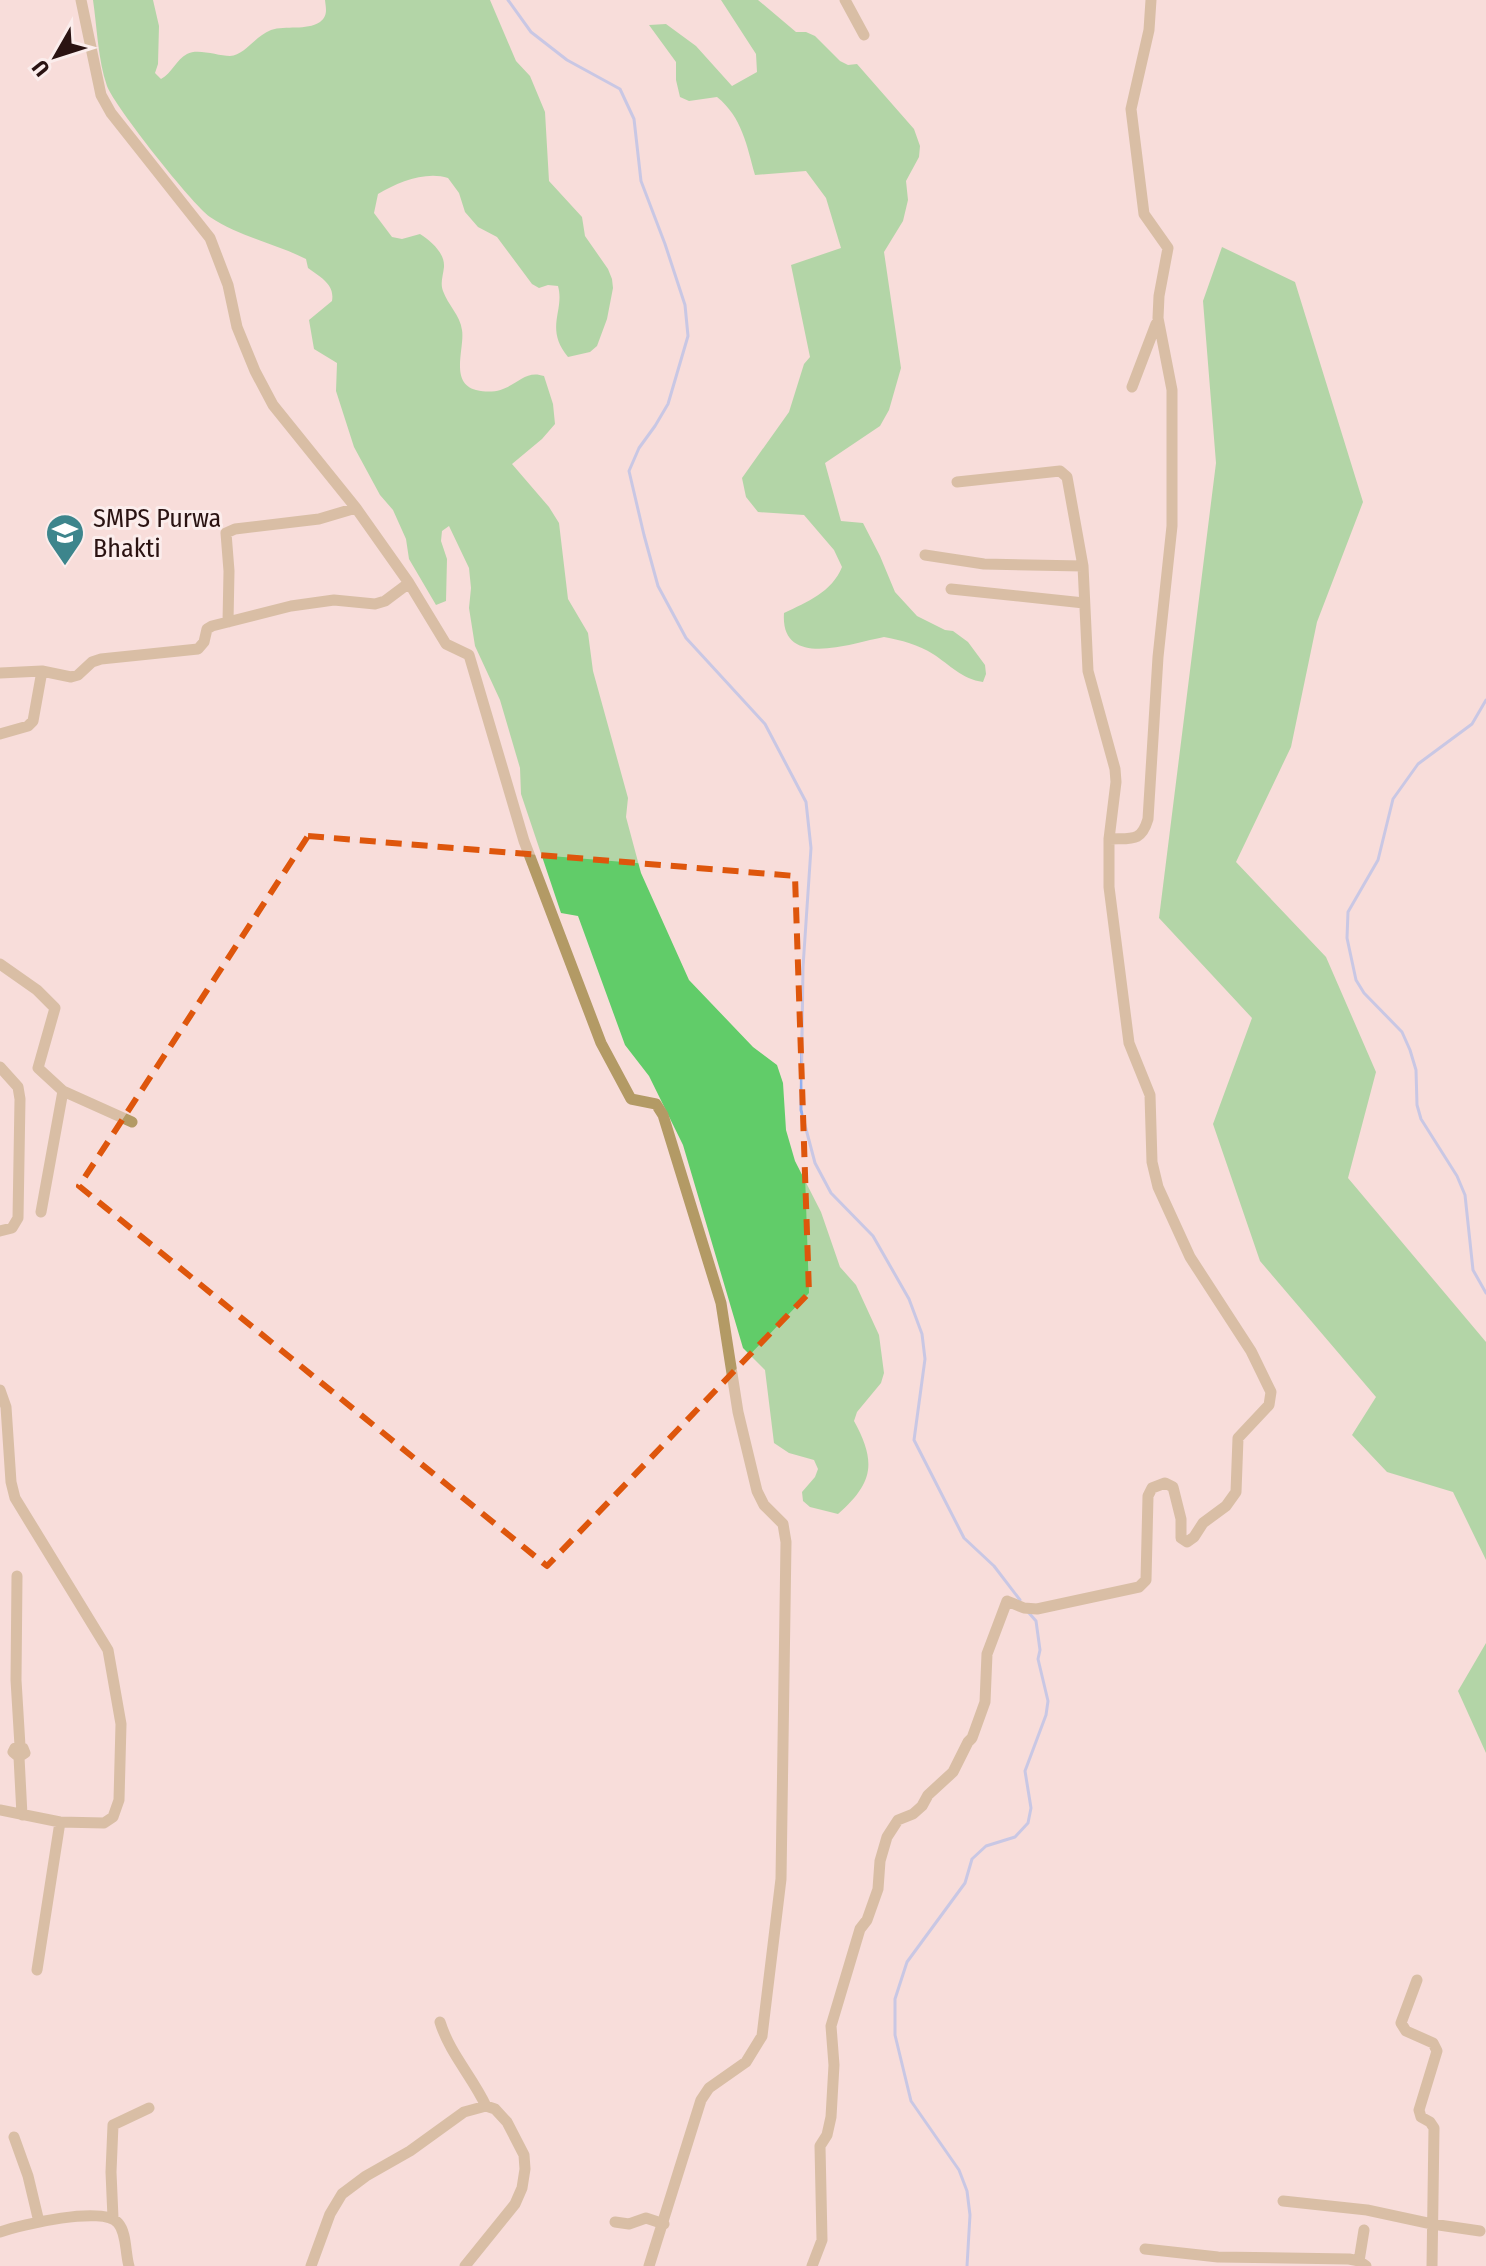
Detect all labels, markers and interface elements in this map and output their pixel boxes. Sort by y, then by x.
north arrow [16,16,96,96]
text: U [26,55,55,82]
place label: SMPS Purwa Bhakti [93,503,221,564]
school or university icon: SMPS Purwa Bhakti [44,512,86,567]

